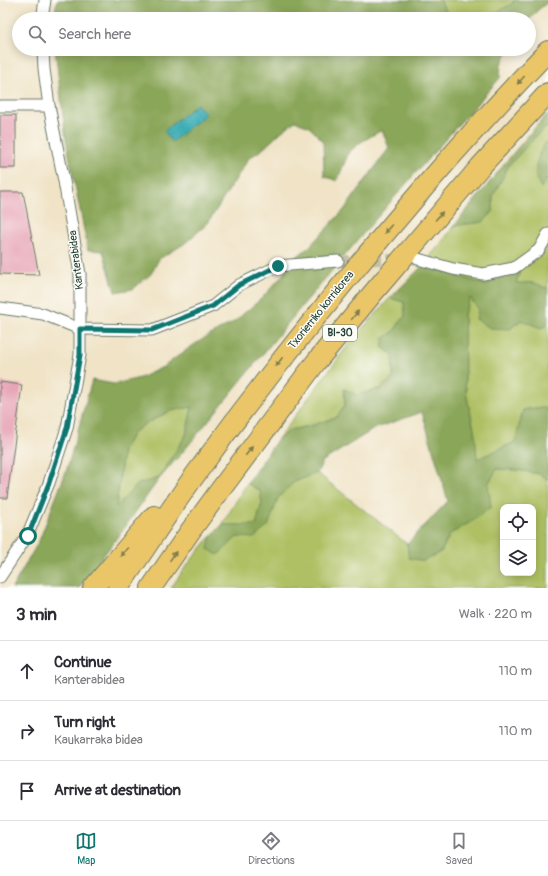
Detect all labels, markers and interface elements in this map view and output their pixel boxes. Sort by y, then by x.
search box [12,12,536,56]
icon: search [26,23,48,45]
text: Search here [58,25,131,44]
one-way arrow [517,75,526,84]
one-way arrow [434,210,443,221]
one-way arrow [384,224,393,235]
street label: Kanterabidea [66,230,86,290]
route end [269,257,287,275]
street label: Txorierriko korridorea [285,268,357,352]
one-way arrow [350,309,359,320]
road number: BI-30 [323,325,357,341]
one-way arrow [275,357,284,368]
one-way arrow [245,445,253,456]
map controls [500,504,536,576]
button: locate [500,504,536,540]
route start [19,527,37,545]
button: layers [500,540,536,576]
one-way arrow [119,546,128,557]
one-way arrow [169,551,177,561]
text: 3 min [16,604,57,625]
text: Walk · 220 m [459,606,532,622]
text: Continue [54,653,112,672]
icon: ahead [16,660,38,682]
text: 110 m [499,663,532,679]
text: Kanterabidea [54,672,125,688]
text: Turn right [54,713,115,732]
icon: right [16,720,38,742]
text: 110 m [499,723,532,739]
text: Kaukarraka bidea [54,732,143,748]
icon: arrive [16,780,38,802]
text: Arrive at destination [54,781,181,800]
tab: Map [75,830,97,867]
tab: Directions [248,830,295,867]
tab: Saved [445,830,473,867]

